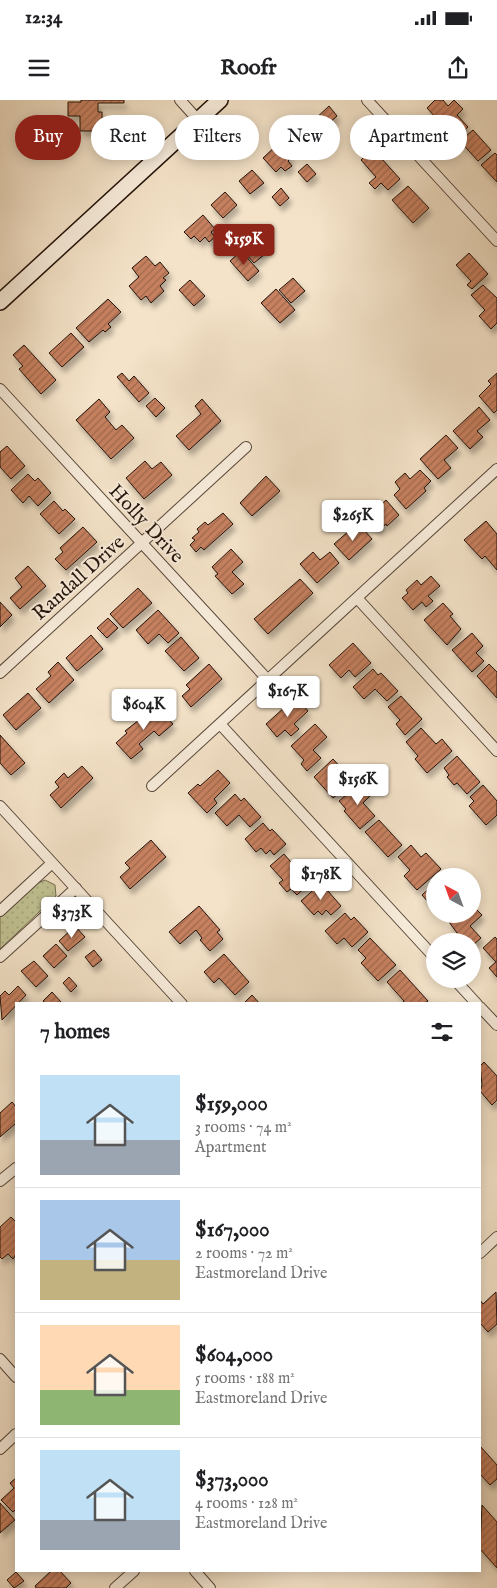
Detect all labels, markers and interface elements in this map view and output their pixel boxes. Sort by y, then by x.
text: 12:34 [25,6,62,30]
icon: menu [25,54,53,82]
text: Roofr [220,54,277,82]
icon: share [444,54,472,82]
chip: Buy [15,115,81,160]
chip: Rent [91,115,165,160]
chip: Filters [175,115,259,160]
chip: New [269,115,340,160]
chip: Apartment [350,115,467,160]
pin: $159K [209,224,279,266]
text: $159K [224,230,264,250]
street label: Holly Drive [103,479,189,569]
pin: $265K [318,500,388,542]
text: $265K [333,506,373,526]
street label: Randall Drive [28,530,130,626]
pin: $167K [253,676,323,718]
text: $167K [268,682,308,702]
pin: $604K [109,688,179,731]
text: $604K [123,695,165,715]
pin: $156K [323,764,393,806]
text: $156K [339,770,377,790]
pin: $178K [286,858,356,901]
text: $178K [301,865,341,885]
north arrow [426,868,481,922]
map controls [426,868,481,988]
pin: $373K [37,896,107,939]
text: $373K [52,903,92,923]
button: layers [426,933,481,988]
icon: filters [428,1018,456,1046]
text: 7 homes [40,1019,110,1046]
text: $159,000 [195,1091,268,1118]
icon: home [80,1095,140,1155]
text: 3 rooms · 74 m² [195,1118,292,1138]
text: Apartment [195,1138,266,1158]
text: $167,000 [195,1217,270,1244]
icon: home [80,1220,140,1280]
text: 2 rooms · 72 m² [195,1244,293,1264]
text: Eastmoreland Drive [195,1264,327,1284]
text: $604,000 [195,1342,273,1369]
icon: home [80,1345,140,1405]
text: 5 rooms · 188 m² [195,1369,295,1389]
text: Eastmoreland Drive [195,1389,327,1409]
text: $373,000 [195,1467,269,1494]
icon: home [80,1470,140,1530]
text: 4 rooms · 128 m² [195,1494,298,1514]
text: Eastmoreland Drive [195,1514,327,1534]

